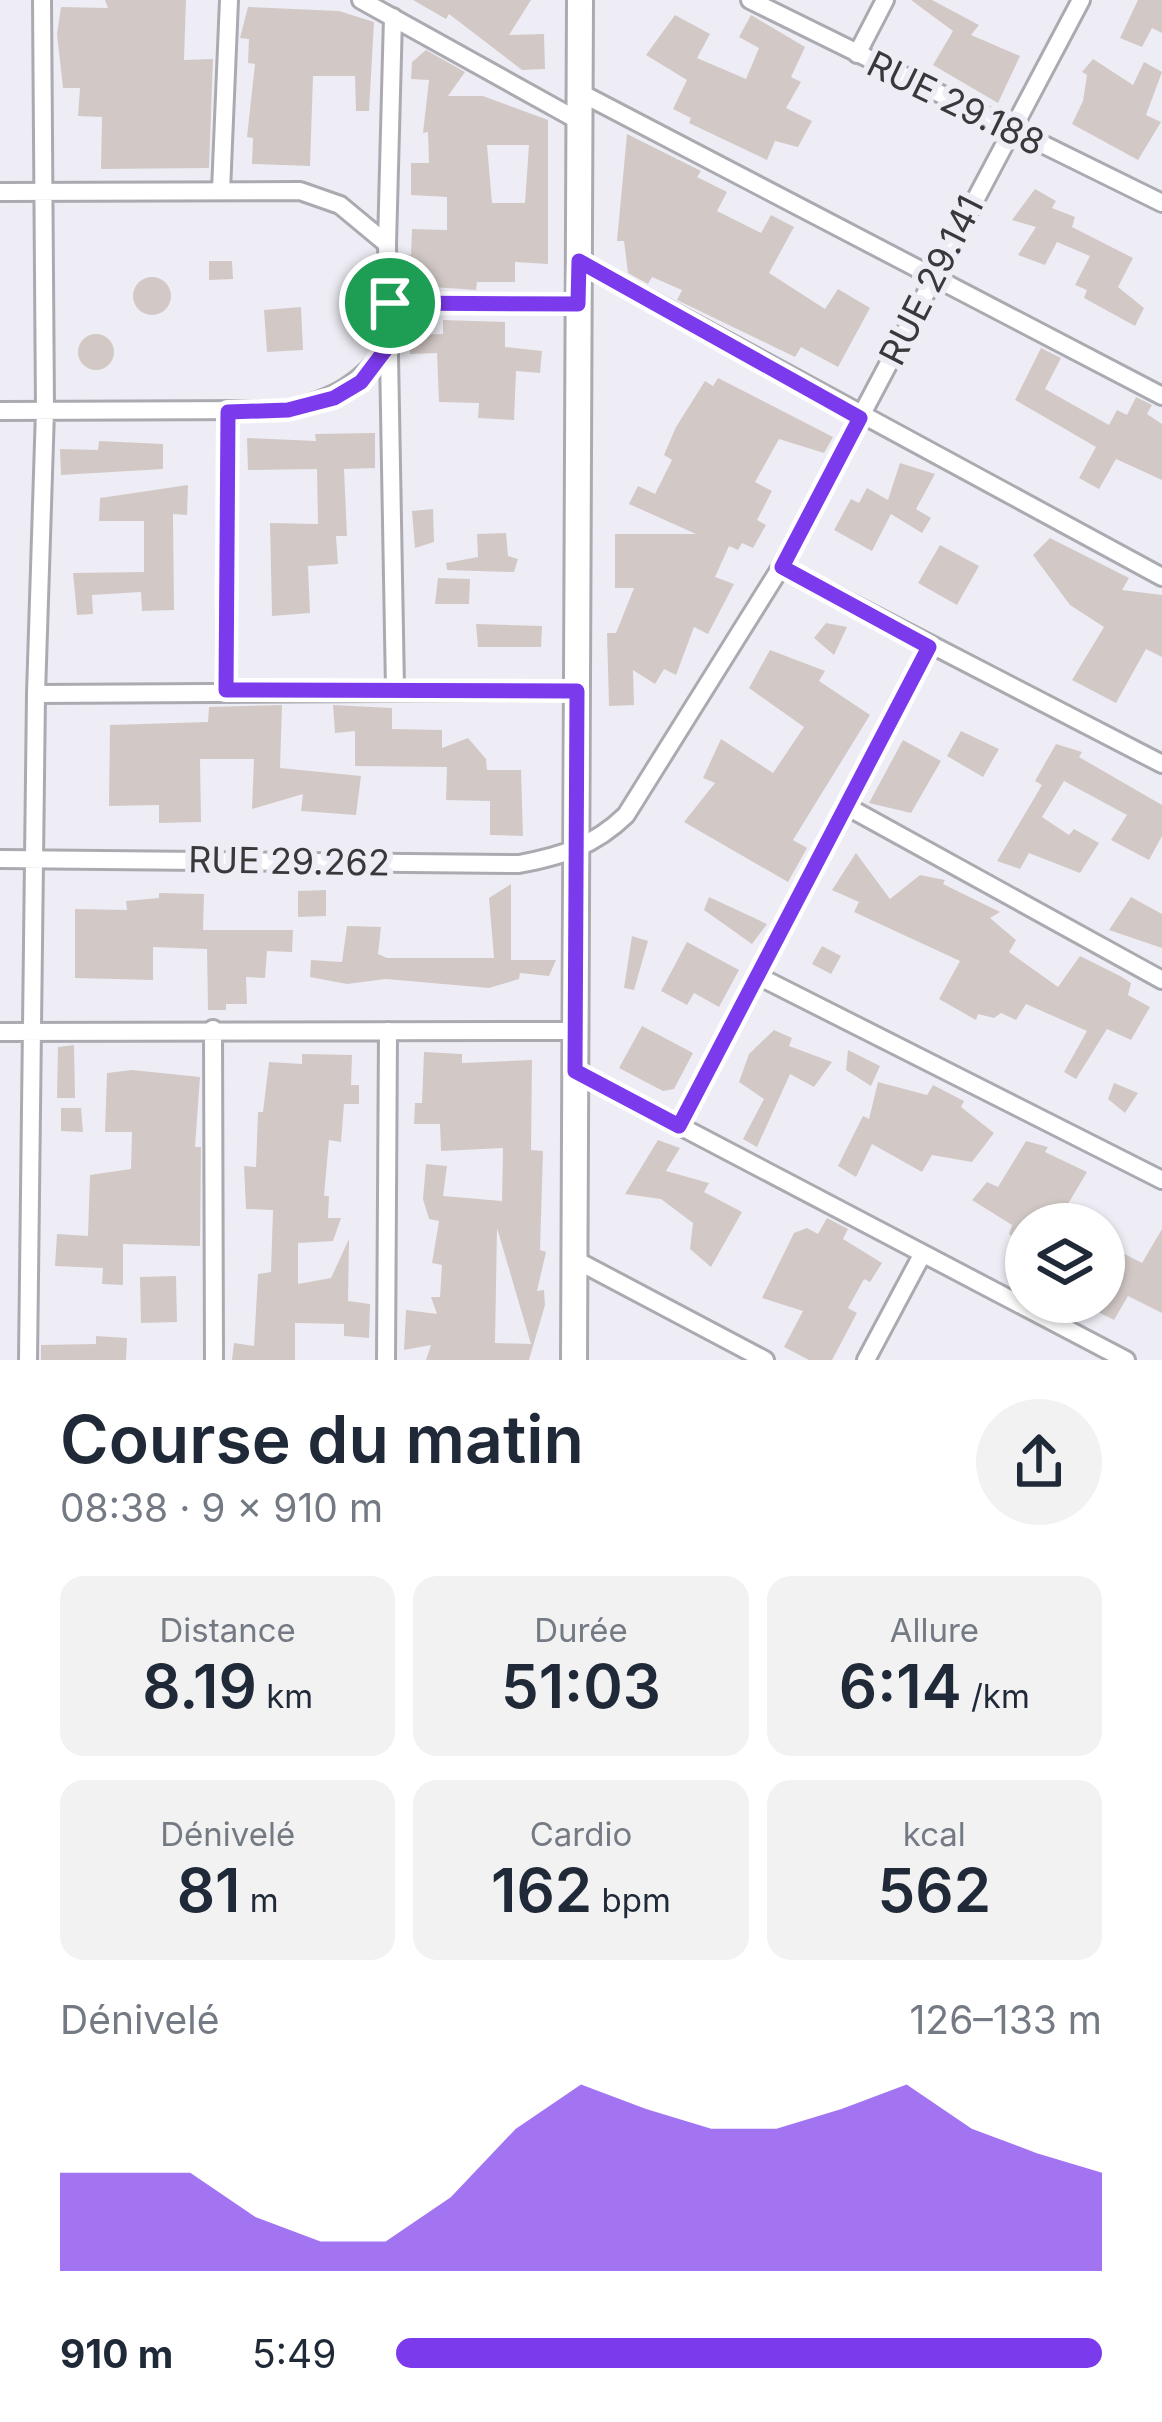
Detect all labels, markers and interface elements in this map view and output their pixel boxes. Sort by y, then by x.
street label: RUE 29.188 [860,41,1052,165]
street label: RUE 29.141 [870,188,992,372]
pin [339,252,441,354]
icon: arrive [357,270,423,336]
street label: RUE 29.262 [188,837,390,885]
map controls [1005,1203,1125,1323]
button: layers [1005,1203,1125,1323]
text: Course du matin [60,1399,584,1479]
button: share [976,1399,1102,1525]
text: 08:38 · 9 × 910 m [60,1484,383,1531]
text: Distance [160,1610,296,1650]
text: Durée [534,1610,628,1650]
text: Allure [890,1610,979,1650]
text: 8.19 [142,1650,257,1722]
text: 51:03 [501,1650,661,1722]
text: 6:14 [839,1650,962,1722]
text: km [257,1676,313,1716]
text: /km [962,1676,1030,1716]
text: Dénivelé [160,1814,295,1854]
text: Cardio [530,1814,632,1854]
text: kcal [903,1814,966,1854]
text: 81 [177,1854,240,1926]
text: 162 [491,1854,592,1926]
text: 562 [878,1854,991,1926]
text: m [240,1880,279,1920]
text: bpm [592,1880,671,1920]
text: Dénivelé [60,1996,219,2043]
text: 126–133 m [909,1996,1102,2043]
text: 910 m [60,2330,173,2377]
text: 5:49 [252,2330,336,2377]

